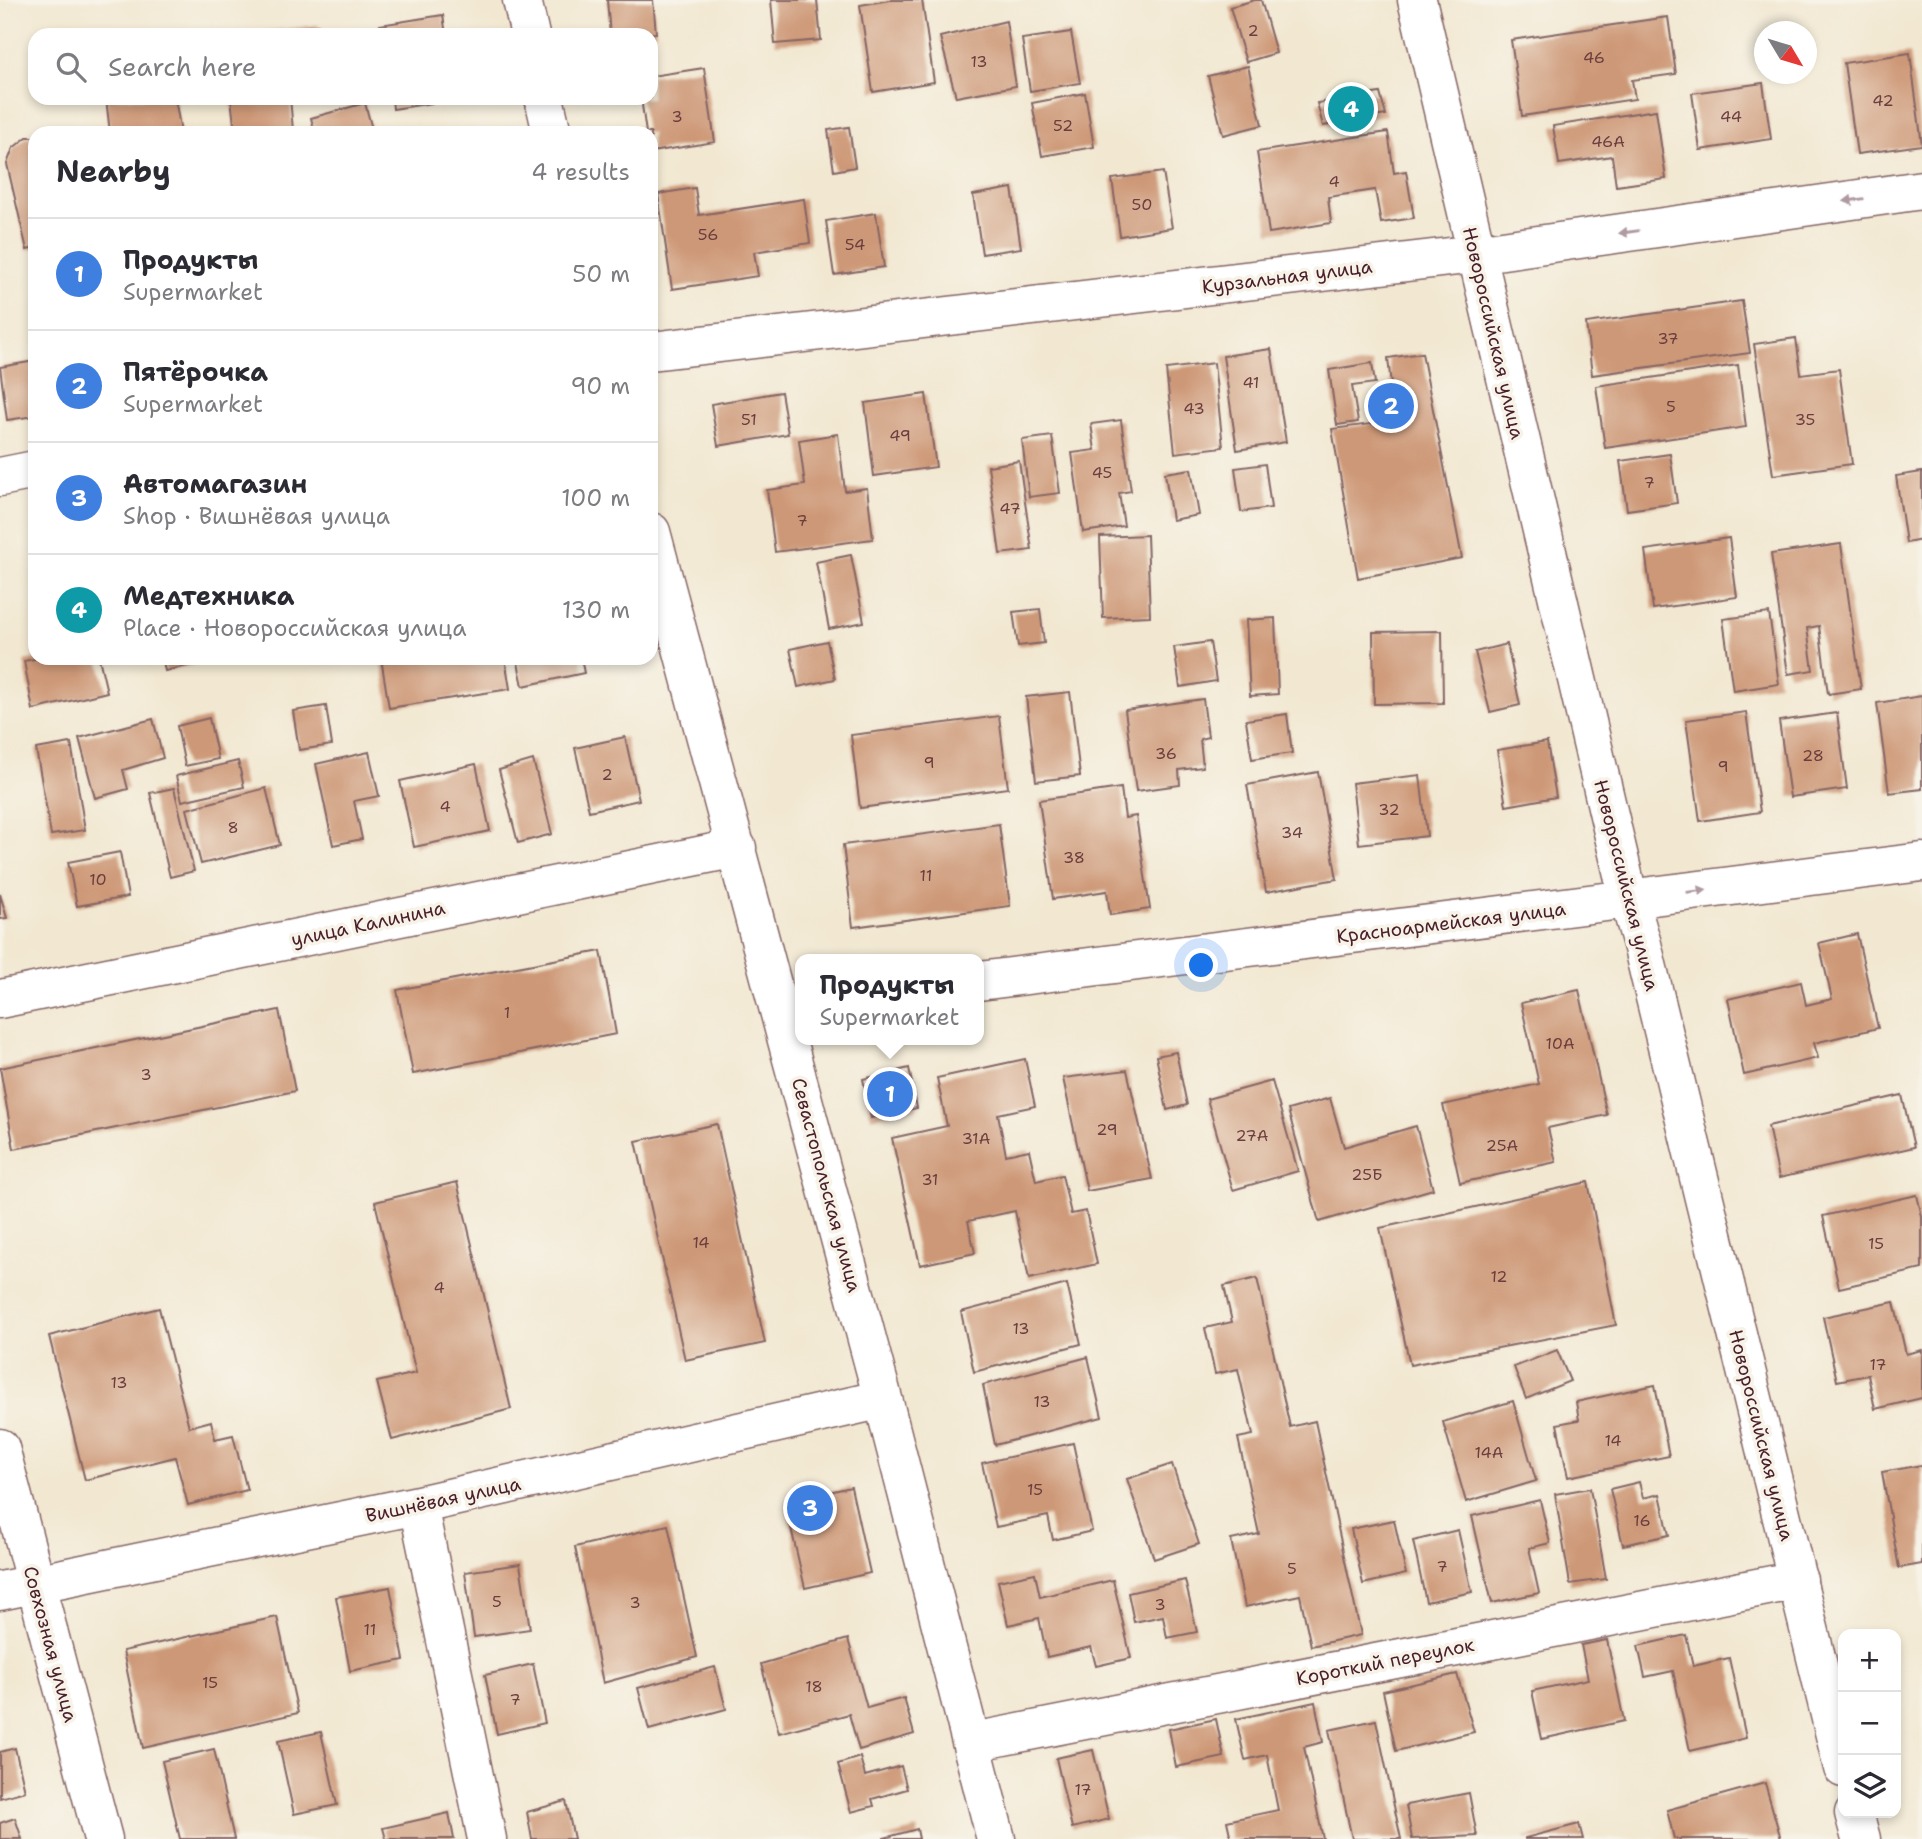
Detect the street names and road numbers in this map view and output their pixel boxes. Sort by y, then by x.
street label: Новороссийская улица [1457,225,1530,442]
street label: Курзальная улица [1200,254,1374,299]
street label: Новороссийская улица [1588,777,1665,994]
street label: улица Калинина [289,895,448,952]
street label: Красноармейская улица [1335,896,1567,949]
street label: Севастопольская улица [786,1075,867,1295]
street label: Новороссийская улица [1723,1327,1800,1544]
street label: Вишнёвая улица [363,1471,523,1528]
street label: Совхозная улица [18,1563,83,1725]
street label: Короткий переулок [1294,1632,1476,1691]

